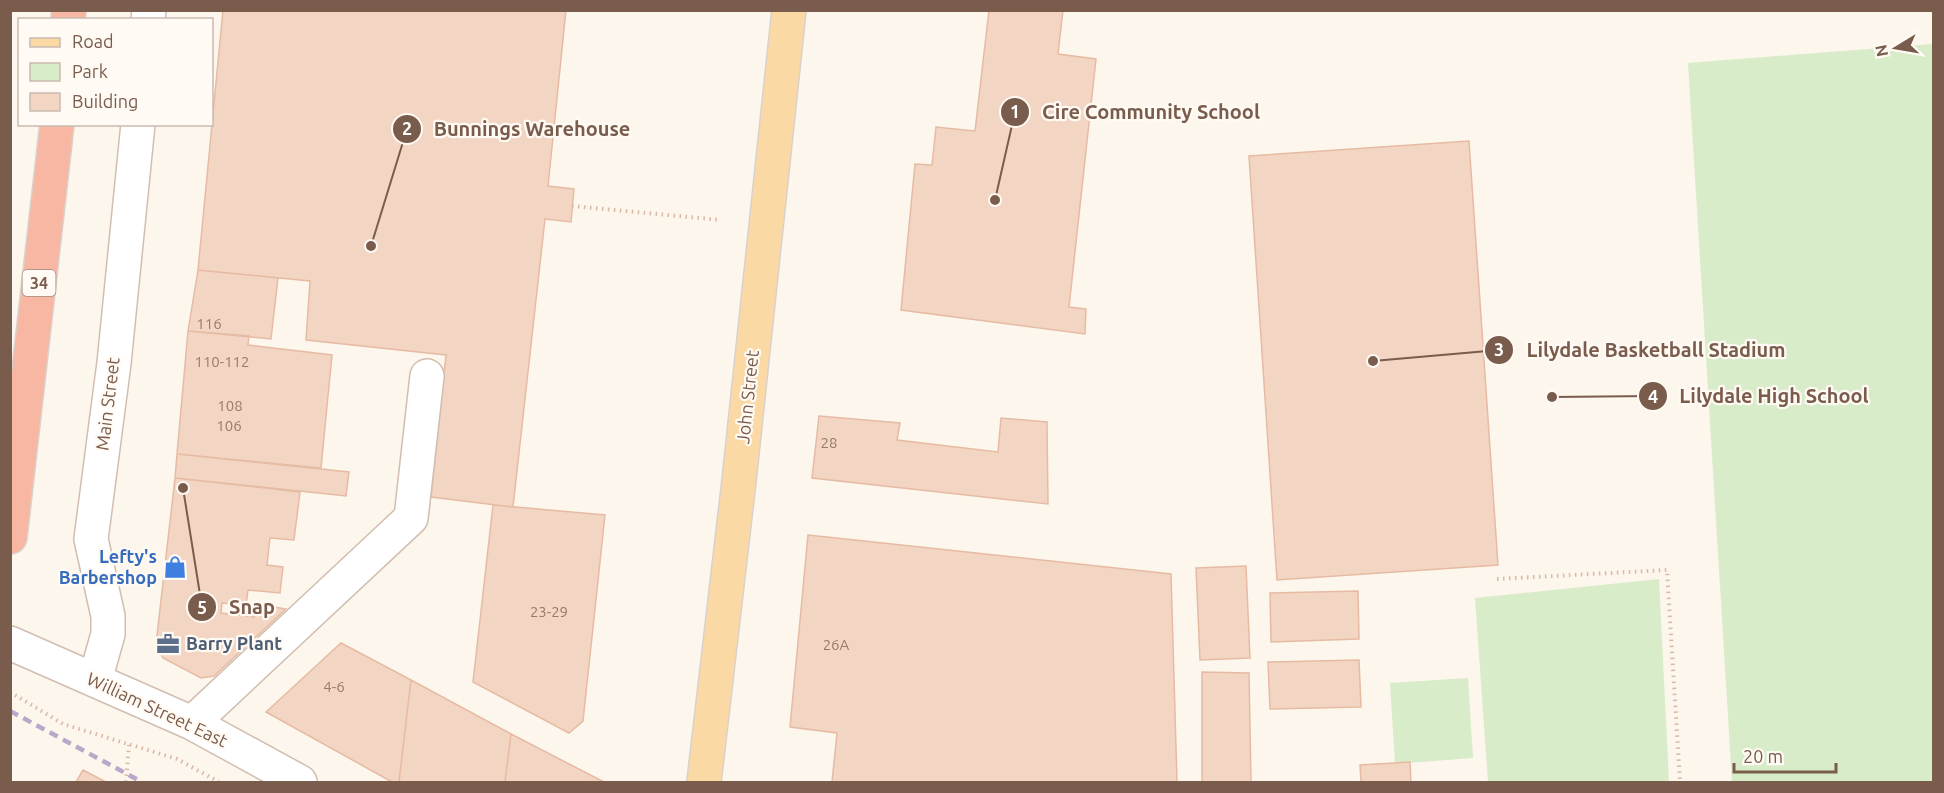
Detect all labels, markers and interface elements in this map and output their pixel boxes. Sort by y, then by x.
legend [18,18,213,126]
north arrow [1866,18,1926,78]
text: Road [72,31,114,51]
text: N [1871,43,1891,58]
text: Park [72,61,108,81]
text: Building [72,91,138,111]
callout: Cire Community School [1000,93,1272,131]
text: Cire Community School [1042,100,1260,123]
text: 1 [1010,101,1020,121]
callout: Bunnings Warehouse [392,110,643,148]
text: Bunnings Warehouse [434,117,630,140]
text: 2 [402,118,412,138]
road number: 34 [22,270,56,296]
house number: 116 [196,315,222,332]
callout: Lilydale Basketball Stadium [1484,331,1798,369]
text: Lilydale Basketball Stadium [1526,338,1786,361]
text: 3 [1494,339,1504,359]
street label: John Street [732,349,762,445]
house number: 110-112 [194,353,250,370]
street label: Main Street [91,356,123,452]
callout: Lilydale High School [1638,377,1881,415]
text: Lilydale High School [1679,384,1869,407]
text: 4 [1648,386,1658,406]
house number: 108 [217,397,243,414]
house number: 106 [216,417,242,434]
house number: 28 [821,434,837,451]
place label: Lefty's Barbershop [59,546,157,587]
shop icon: Lefty's Barbershop [162,554,188,580]
callout: Snap [187,588,287,626]
text: Snap [229,595,275,618]
text: 5 [197,597,207,617]
house number: 23-29 [530,603,568,620]
office icon: Barry Plant [155,631,181,657]
place label: Barry Plant [186,633,282,653]
house number: 26A [823,636,850,653]
street label: William Street East [84,668,231,750]
house number: 4-6 [323,678,345,695]
scale bar [1734,736,1836,774]
text: 20 m [1743,746,1783,766]

